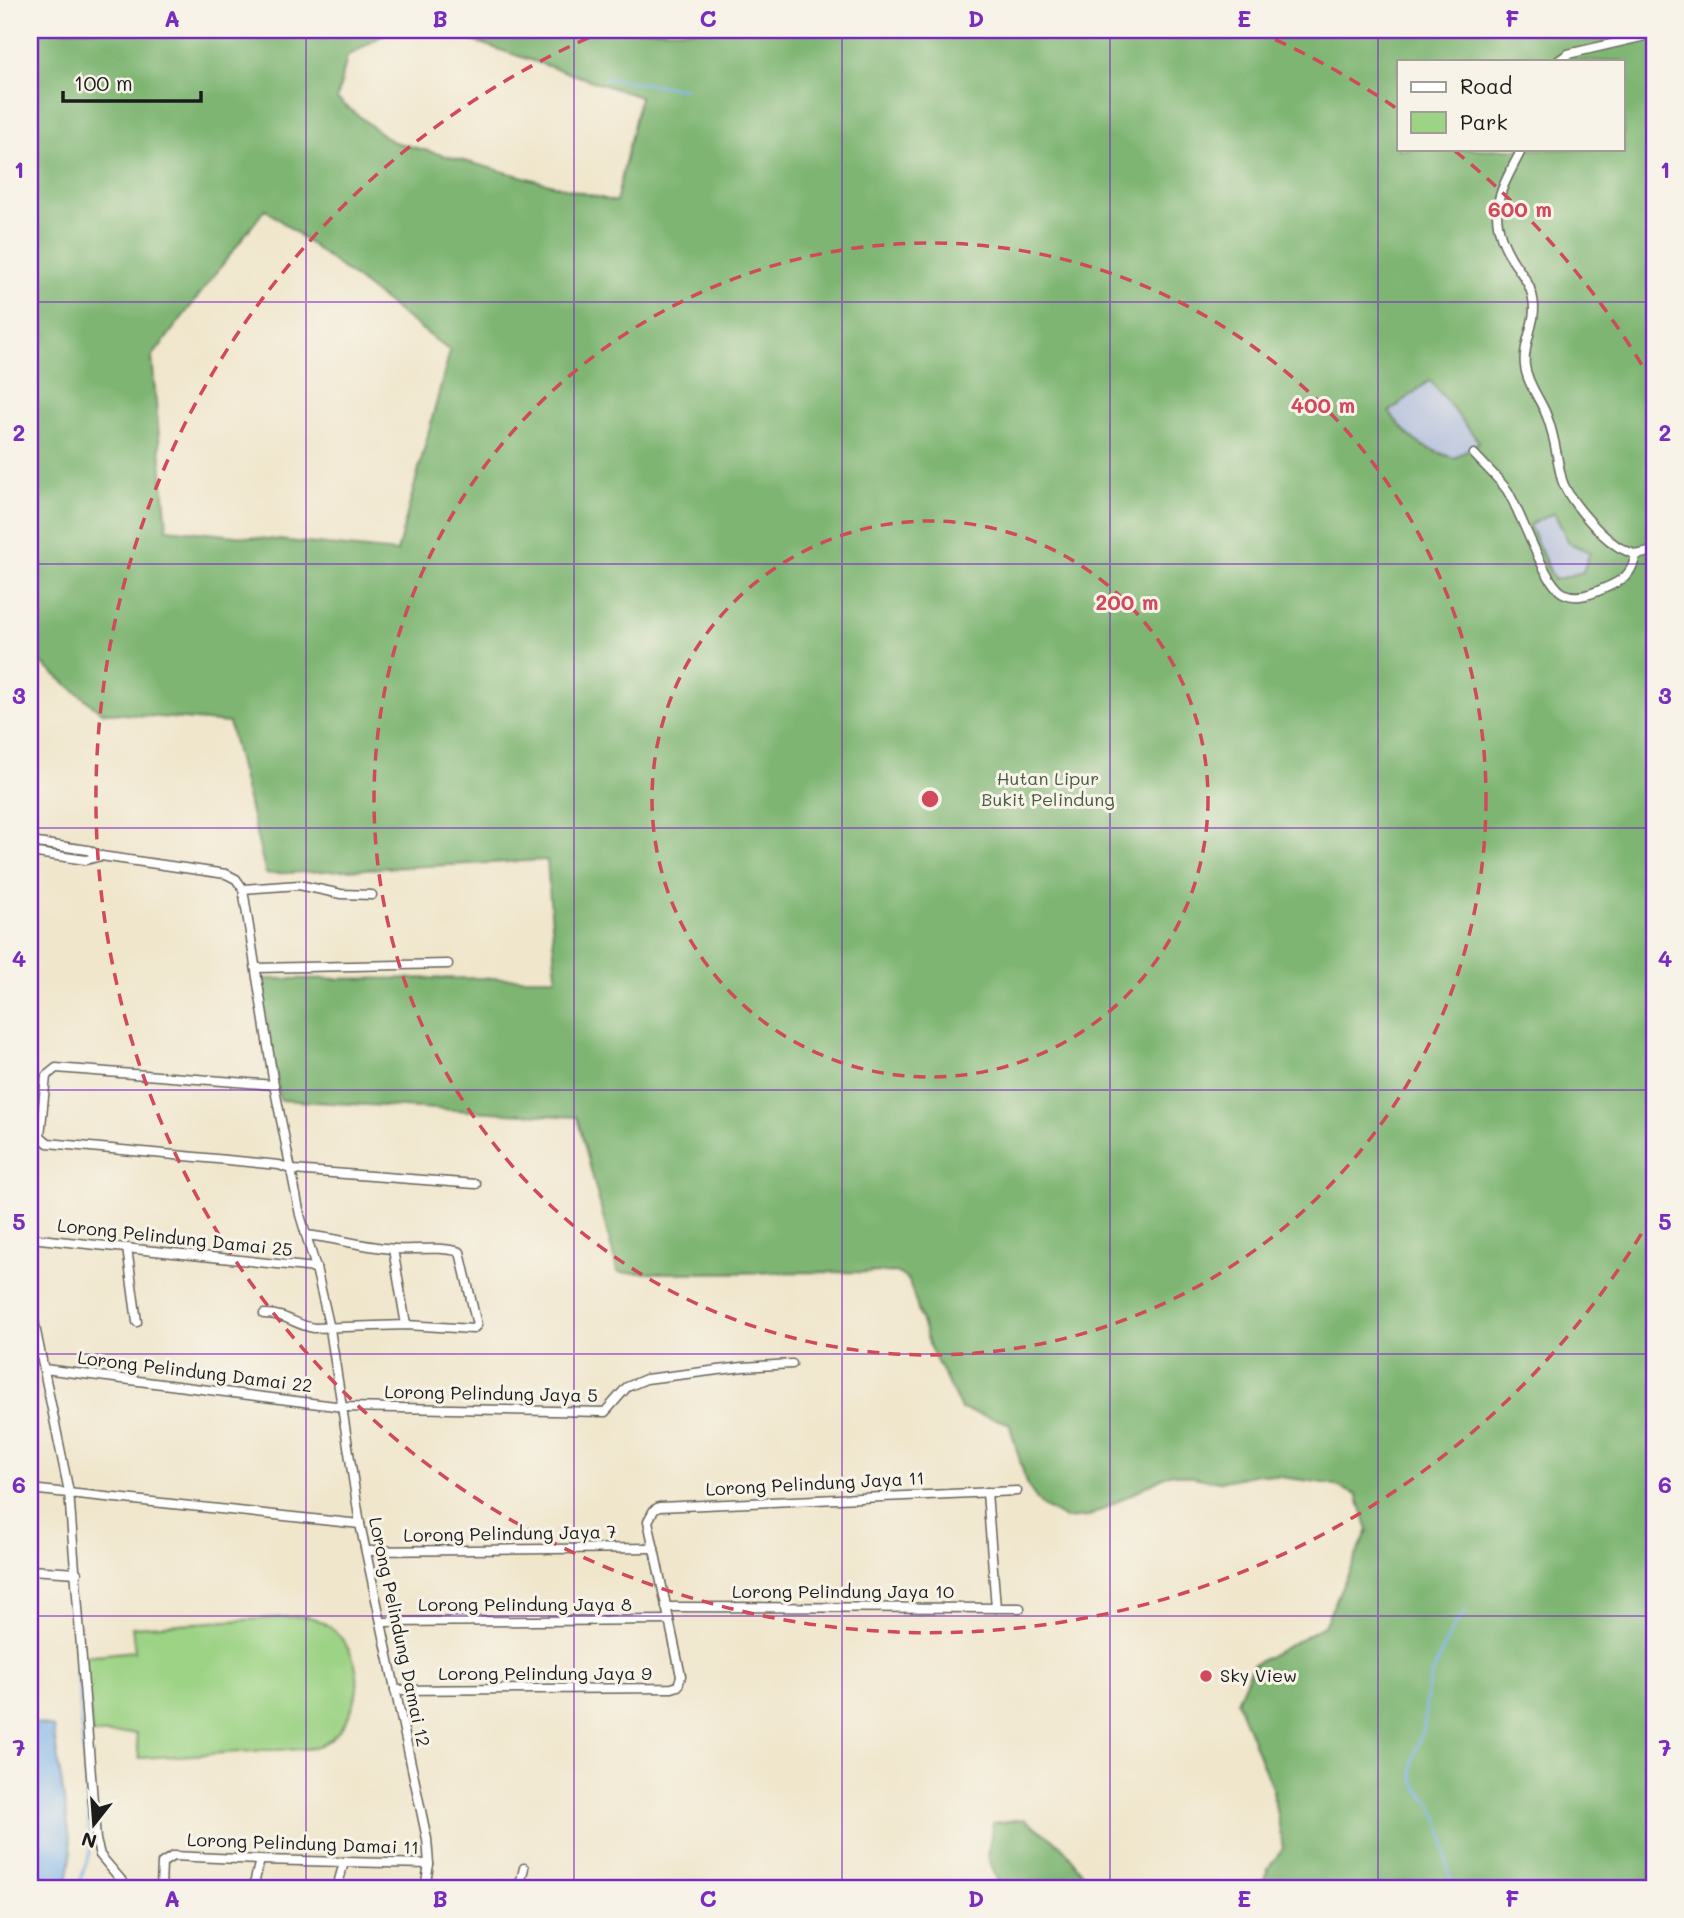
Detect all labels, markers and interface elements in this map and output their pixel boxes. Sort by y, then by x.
text: A [164,3,180,33]
text: B [432,3,448,33]
text: C [699,3,717,33]
text: D [968,3,984,33]
text: E [1237,3,1251,33]
text: F [1505,3,1519,33]
scale bar [63,60,201,104]
legend [1397,60,1624,150]
text: 100 m [74,69,133,96]
text: Road [1460,72,1512,99]
text: Park [1460,108,1508,135]
text: 1 [14,154,24,184]
text: 1 [1660,154,1670,184]
text: 600 m [1488,195,1552,222]
text: 400 m [1291,391,1355,418]
text: 2 [13,417,25,447]
text: 2 [1659,417,1671,447]
text: 200 m [1096,588,1158,615]
text: 3 [12,680,26,710]
text: 3 [1658,680,1672,710]
park label: Hutan Lipur Bukit Pelindung [981,766,1115,811]
centre of rings [918,787,942,811]
text: 4 [12,943,26,973]
text: 4 [1658,943,1672,973]
text: 5 [12,1206,26,1236]
text: 5 [1658,1206,1672,1236]
street label: Lorong Pelindung Damai 25 [56,1213,294,1261]
street label: Lorong Pelindung Damai 22 [77,1345,314,1397]
street label: Lorong Pelindung Jaya 5 [384,1379,598,1407]
street label: Lorong Pelindung Jaya 11 [705,1465,925,1501]
text: 6 [12,1469,26,1499]
text: 6 [1658,1469,1672,1499]
street label: Lorong Pelindung Damai 12 [364,1515,436,1749]
street label: Lorong Pelindung Jaya 7 [403,1519,617,1547]
street label: Lorong Pelindung Jaya 10 [732,1579,954,1603]
street label: Lorong Pelindung Jaya 8 [418,1592,632,1616]
street label: Lorong Pelindung Jaya 9 [438,1661,652,1685]
place label: Sky View [1220,1663,1297,1687]
marker: Sky View [1198,1668,1214,1684]
text: 7 [13,1732,26,1762]
text: 7 [1659,1732,1672,1762]
north arrow [60,1788,130,1858]
text: N [78,1827,99,1855]
street label: Lorong Pelindung Damai 11 [187,1827,419,1859]
text: A [164,1883,180,1913]
text: B [432,1883,448,1913]
text: C [699,1883,717,1913]
text: D [968,1883,984,1913]
text: E [1237,1883,1251,1913]
text: F [1505,1883,1519,1913]

